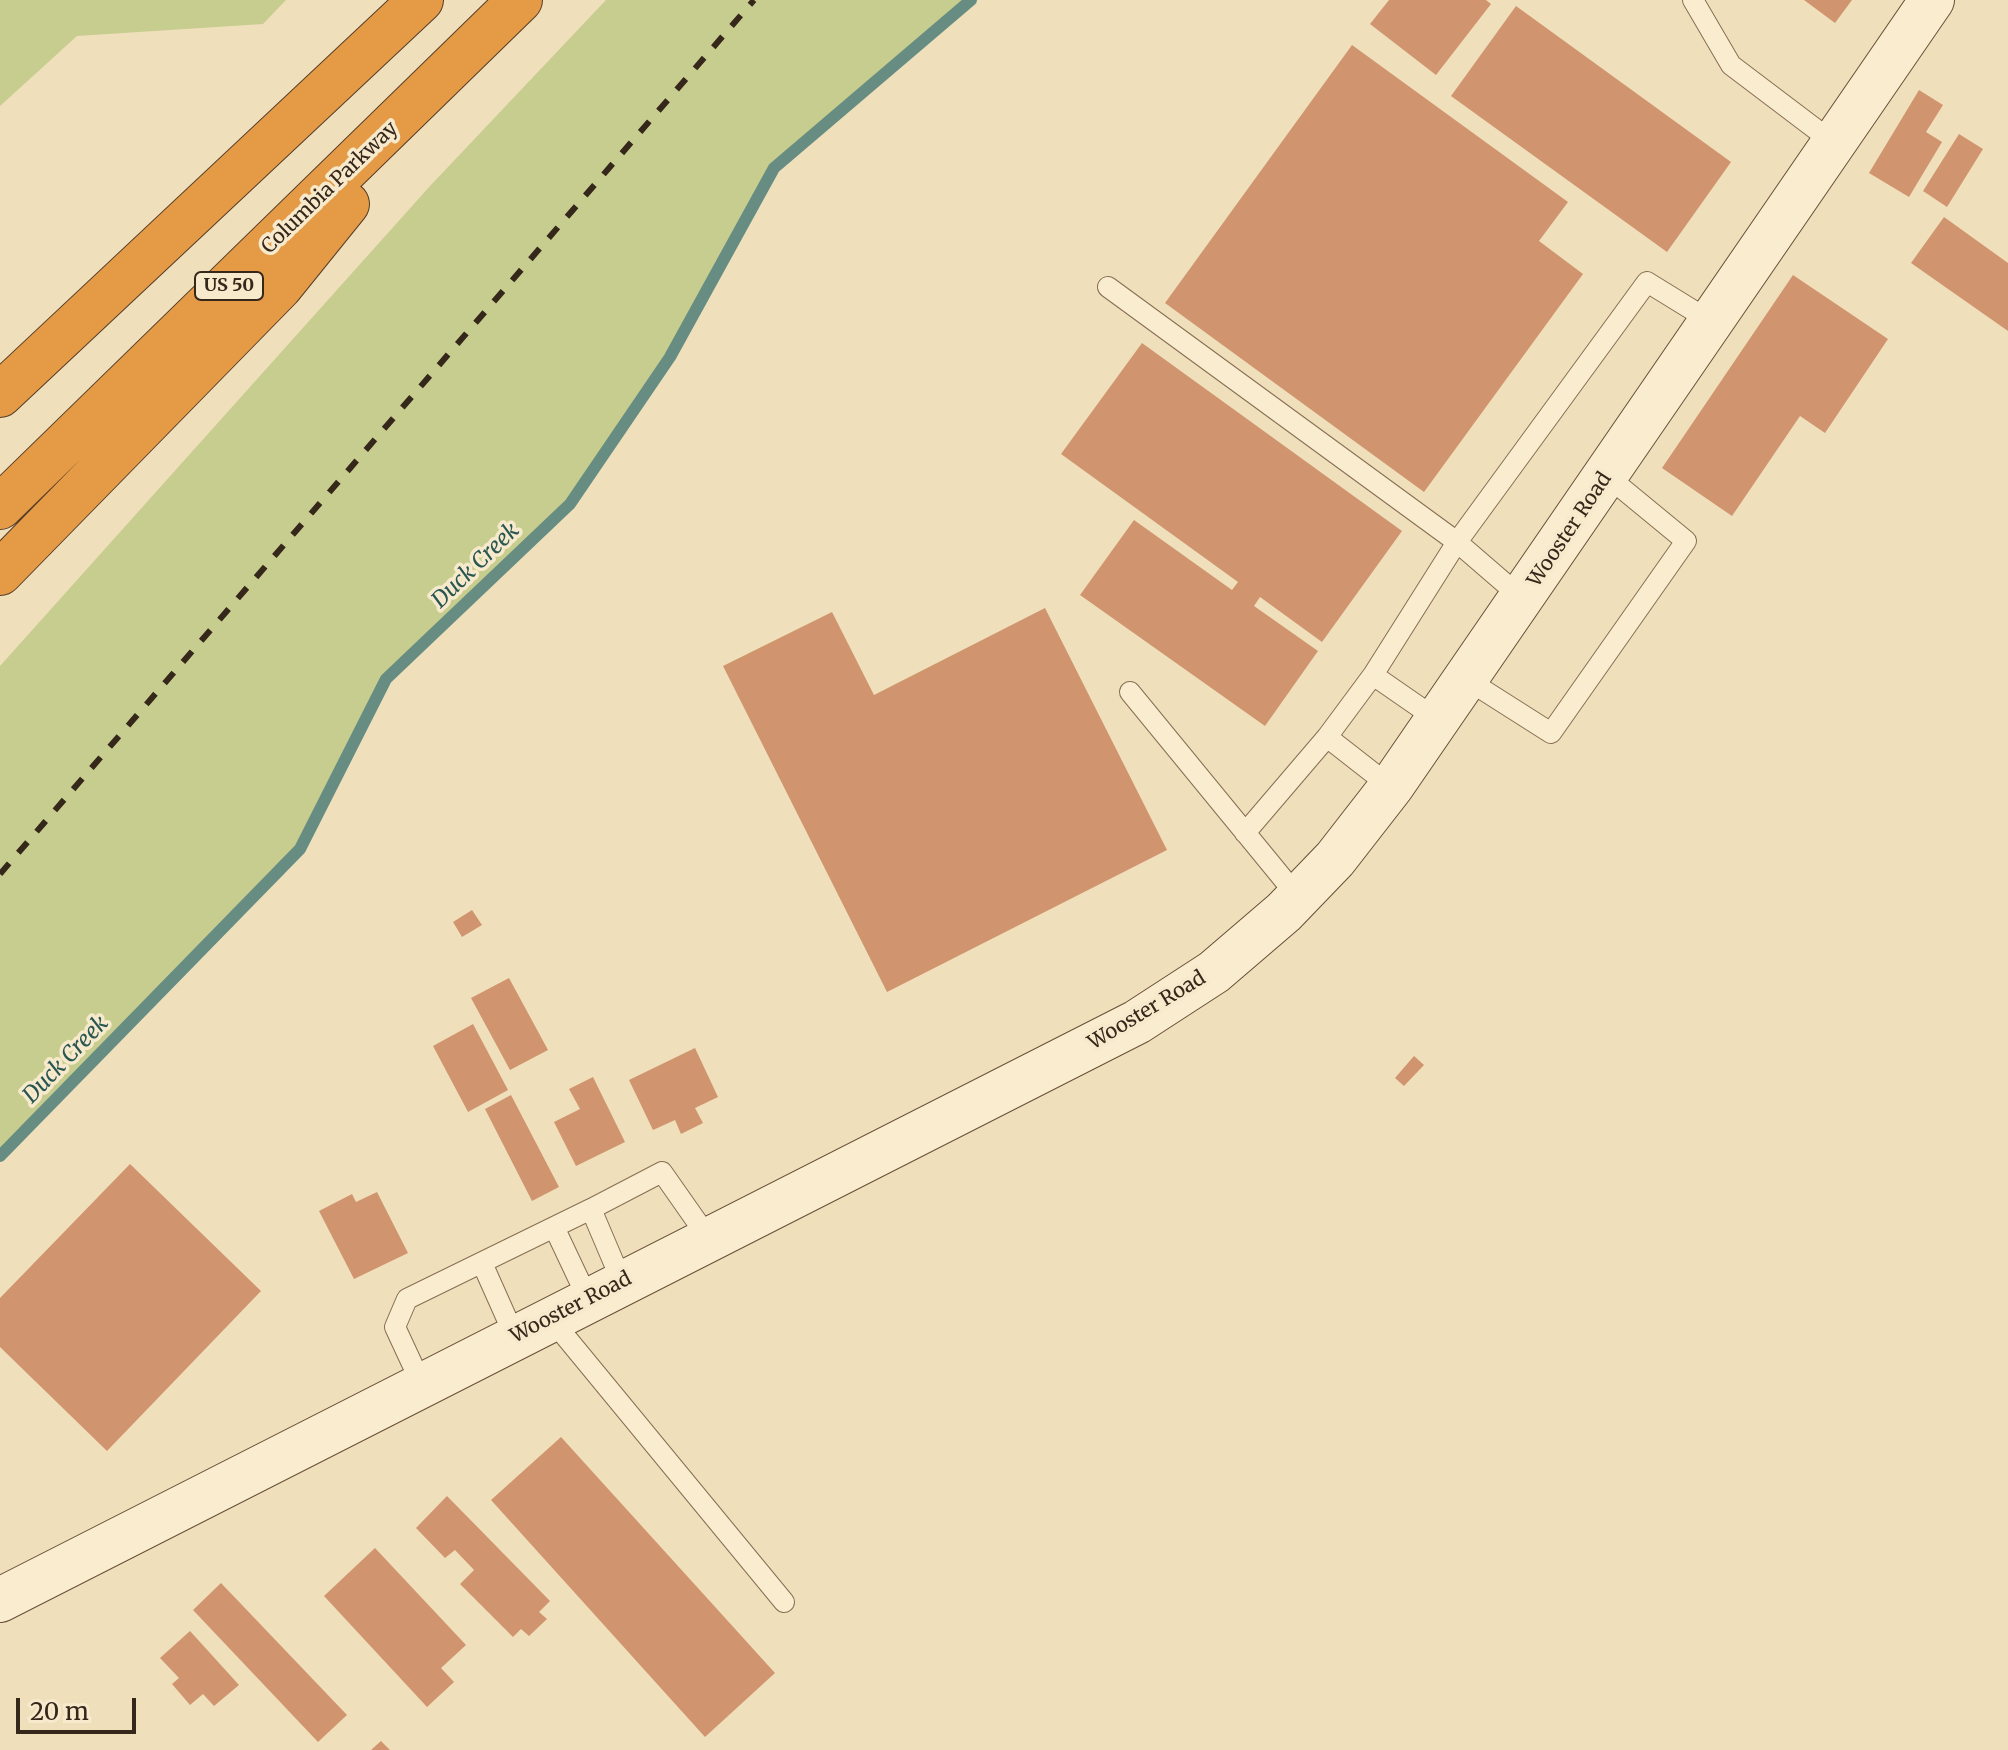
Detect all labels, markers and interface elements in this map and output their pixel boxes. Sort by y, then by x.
street label: Columbia Parkway [257,117,403,259]
road number: US 50 [195,272,263,300]
street label: Wooster Road [1523,468,1617,592]
water label: Duck Creek [427,518,525,614]
street label: Wooster Road [1084,967,1210,1055]
water label: Duck Creek [18,1011,114,1109]
street label: Wooster Road [506,1267,636,1349]
scale bar [20,1682,140,1732]
text: 20 m [30,1696,89,1727]

